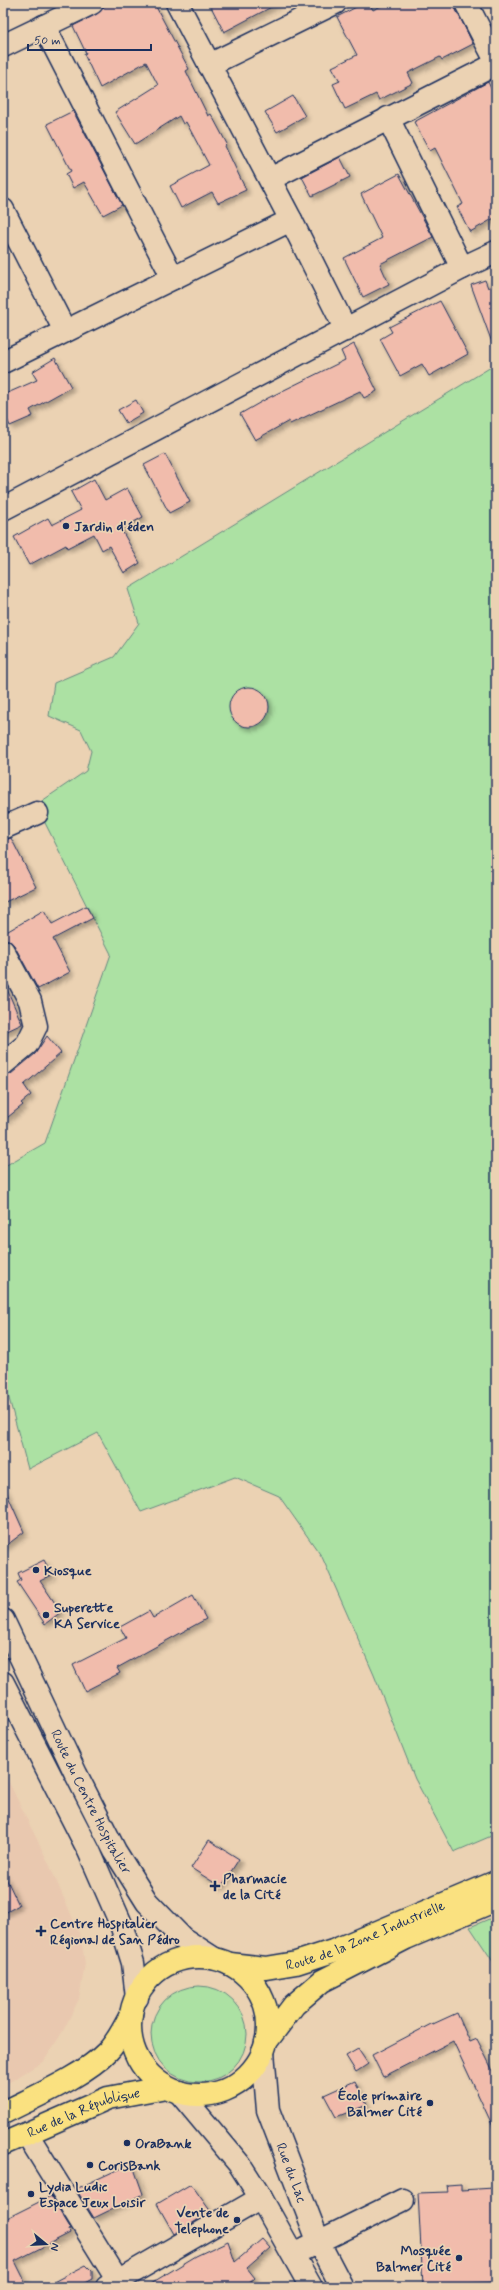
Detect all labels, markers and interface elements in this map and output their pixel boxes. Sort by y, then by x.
scale bar [28,26,151,52]
text: 50 m [34,33,61,49]
place label: Jardin d'éden [74,518,154,536]
marker: Jardin d'éden [61,521,71,531]
place label: Kiosque [44,1562,92,1580]
marker: Kiosque [31,1565,41,1575]
place label: Superette KA Service [54,1599,120,1633]
marker: Superette KA Service [41,1610,51,1620]
street label: Route du Centre Hospitalier [46,1727,135,1878]
place label: Pharmacie de la Cité [223,1870,287,1904]
marker: Pharmacie de la Cité [210,1881,220,1891]
street label: Route de la Zone Industrielle [284,1897,448,1975]
place label: Centre Hospitalier Régional de San Pédro [50,1915,180,1950]
marker: Centre Hospitalier Régional de San Pédro [35,1925,47,1937]
street label: Rue de la République [25,2084,142,2142]
place label: École primaire Balmer Cité [338,2087,423,2121]
marker: École primaire Balmer Cité [425,2098,435,2108]
place label: OraBank [135,2135,192,2153]
marker: OraBank [122,2138,132,2148]
street label: Rue du Lac [271,2140,311,2206]
place label: CorisBank [98,2157,161,2175]
marker: CorisBank [85,2160,95,2170]
place label: Lydia Ludic Espace Jeux Loisir [39,2178,147,2212]
marker: Lydia Ludic Espace Jeux Loisir [26,2189,36,2199]
place label: Vente de Telephone [175,2204,229,2238]
marker: Vente de Telephone [232,2215,242,2225]
north arrow [26,2224,66,2264]
text: N [47,2241,62,2252]
place label: Mosquée Balmer Cité [376,2242,452,2276]
marker: Mosquée Balmer Cité [454,2253,464,2263]

